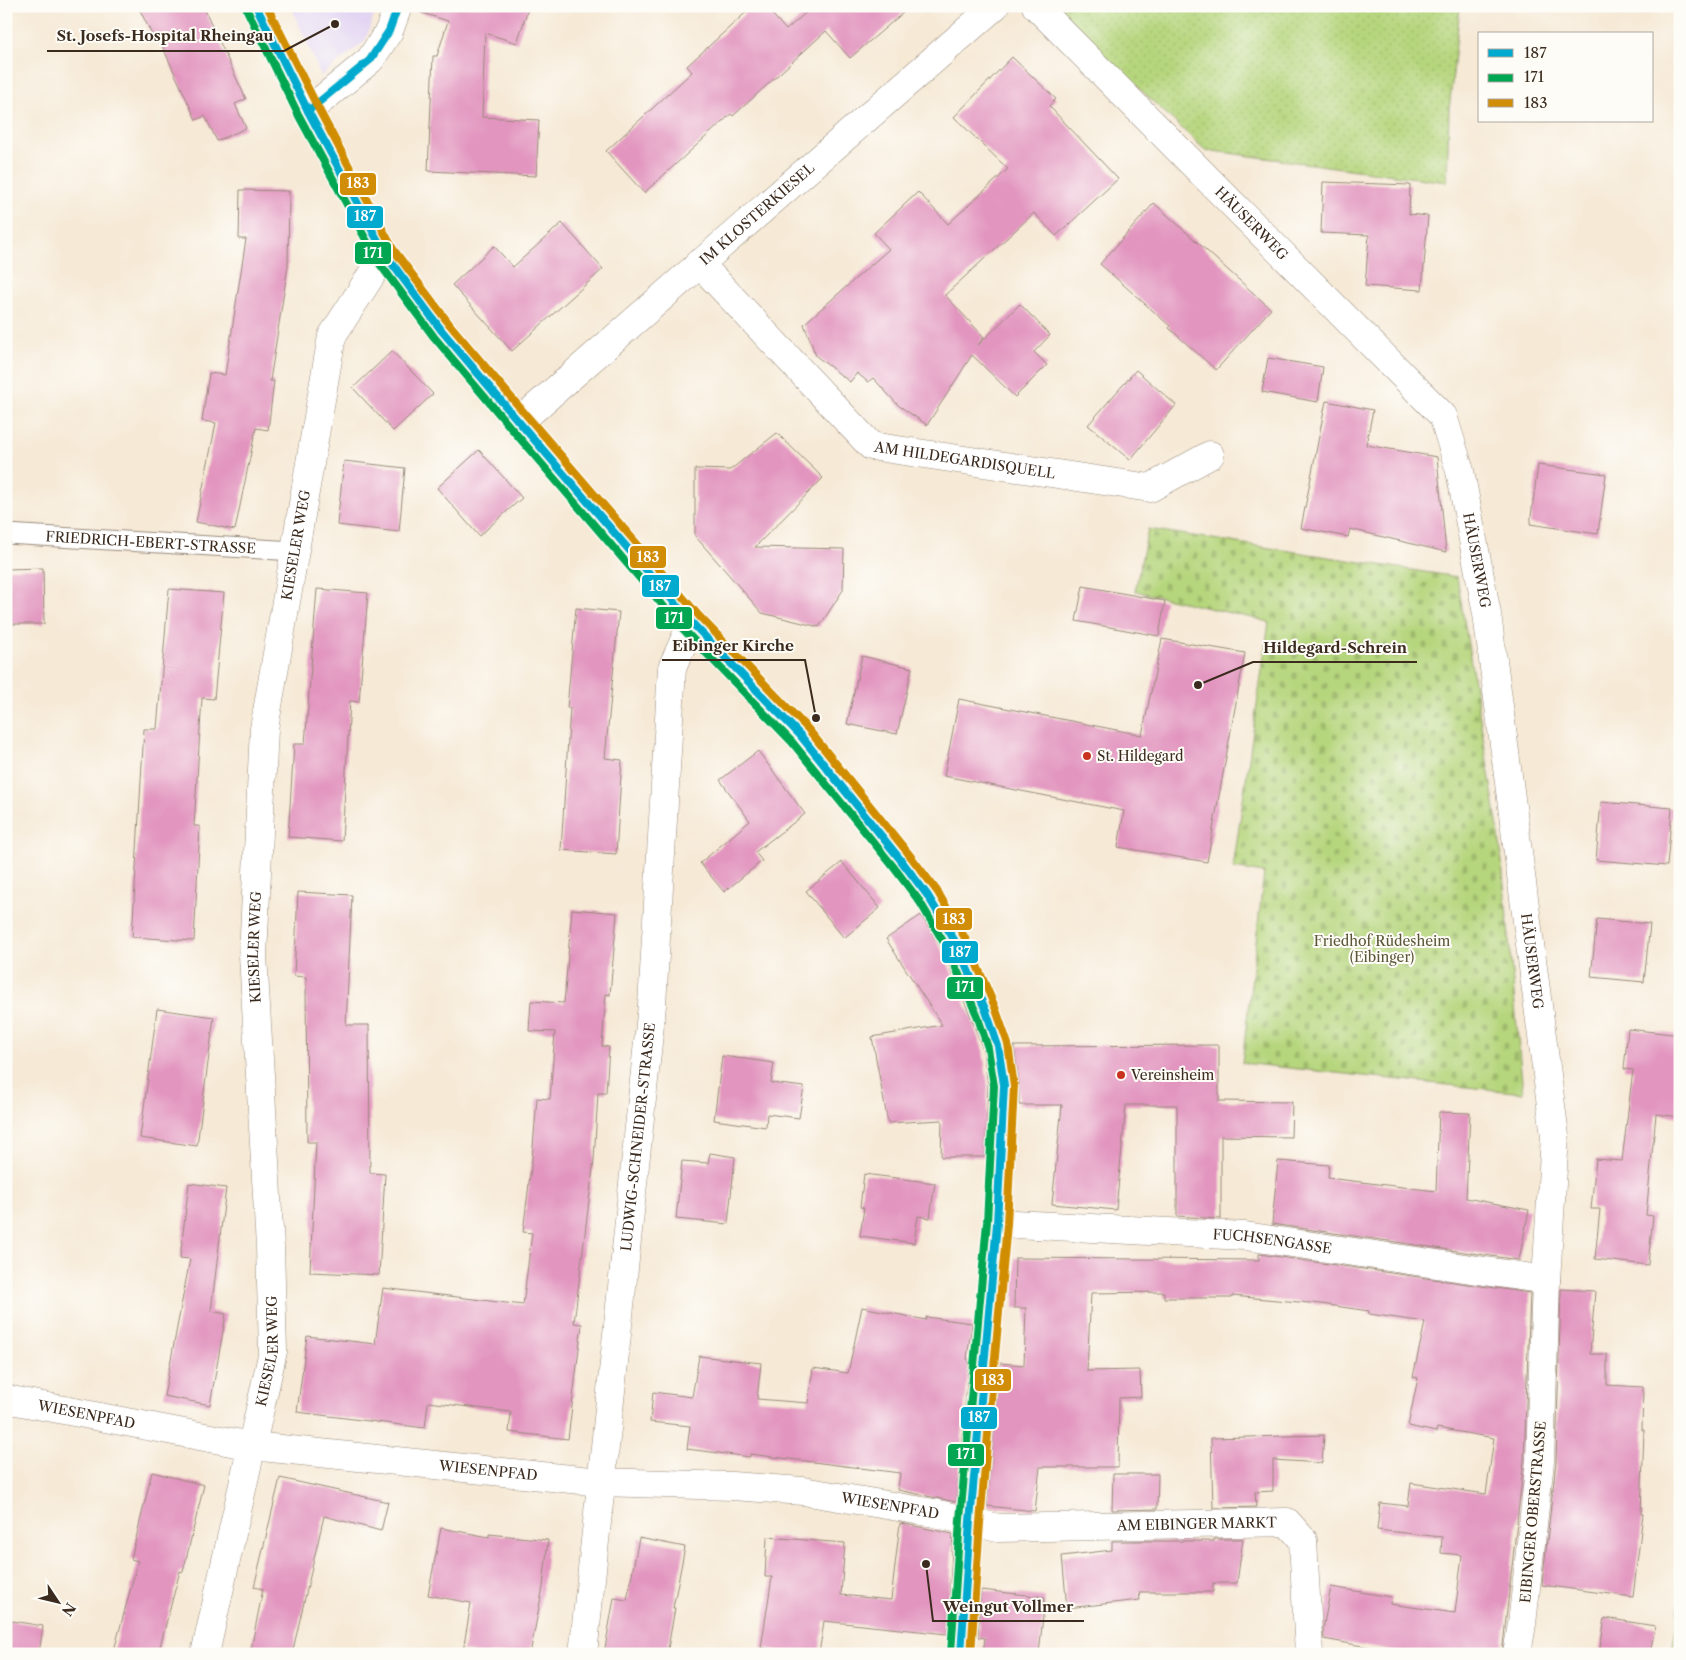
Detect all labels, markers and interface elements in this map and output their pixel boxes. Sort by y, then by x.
callout: St. Josefs-Hospital Rheingau [47,21,284,51]
text: St. Josefs-Hospital Rheingau [56,26,274,45]
legend [1478,32,1654,122]
text: 187 [1524,43,1547,62]
text: 171 [1524,67,1545,86]
text: 183 [1524,93,1547,112]
street label: IM KLOSTERKIESEL [696,159,818,269]
line badge: 183 [339,172,377,196]
text: 183 [347,174,370,192]
street label: HÄUSERWEG [1211,183,1292,264]
line badge: 187 [346,205,384,229]
text: 187 [354,207,377,225]
line badge: 171 [354,241,392,265]
text: 171 [363,244,384,262]
street label: AM HILDEGARDISQUELL [872,437,1056,483]
street label: KIESELER WEG [277,488,314,602]
street label: HÄUSERWEG [1459,511,1495,609]
street label: FRIEDRICH-EBERT-STRASSE [45,527,256,558]
line badge: 183 [629,545,667,569]
text: 183 [637,548,660,566]
line badge: 187 [641,574,680,598]
text: 187 [649,577,672,595]
line badge: 171 [655,606,693,630]
text: 171 [664,609,685,627]
callout: Eibinger Kirche [662,630,805,660]
callout: Hildegard-Schrein [1253,632,1417,662]
text: Eibinger Kirche [672,636,794,655]
text: Hildegard-Schrein [1263,638,1408,657]
place label: St. Hildegard [1097,747,1184,765]
marker: St. Hildegard [1081,750,1093,762]
street label: KIESELER WEG [244,891,265,1003]
line badge: 183 [935,907,973,931]
text: 183 [943,910,966,928]
street label: HÄUSERWEG [1517,912,1547,1010]
park label: Friedhof Rüdesheim (Eibinger) [1314,932,1450,966]
line badge: 187 [941,940,979,964]
text: 187 [949,943,972,961]
line badge: 171 [946,976,984,1000]
text: 171 [955,978,976,996]
street label: LUDWIG-SCHNEIDER-STRASSE [617,1022,659,1252]
place label: Vereinsheim [1130,1066,1214,1084]
marker: Vereinsheim [1115,1069,1127,1081]
street label: FUCHSENGASSE [1212,1225,1333,1258]
street label: KIESELER WEG [252,1295,282,1408]
line badge: 183 [974,1368,1012,1392]
text: 183 [982,1371,1005,1389]
street label: WIESENPFAD [35,1396,137,1433]
line badge: 187 [960,1406,998,1430]
text: 187 [968,1408,991,1426]
street label: EIBINGER OBERSTRASSE [1516,1420,1550,1604]
line badge: 171 [947,1443,985,1467]
text: 171 [956,1445,977,1463]
street label: WIESENPFAD [437,1456,538,1484]
street label: WIESENPFAD [839,1488,941,1523]
street label: AM EIBINGER MARKT [1116,1513,1278,1535]
north arrow [32,1578,82,1628]
callout: Weingut Vollmer [933,1591,1084,1621]
text: Weingut Vollmer [942,1597,1074,1616]
text: N [58,1599,80,1620]

